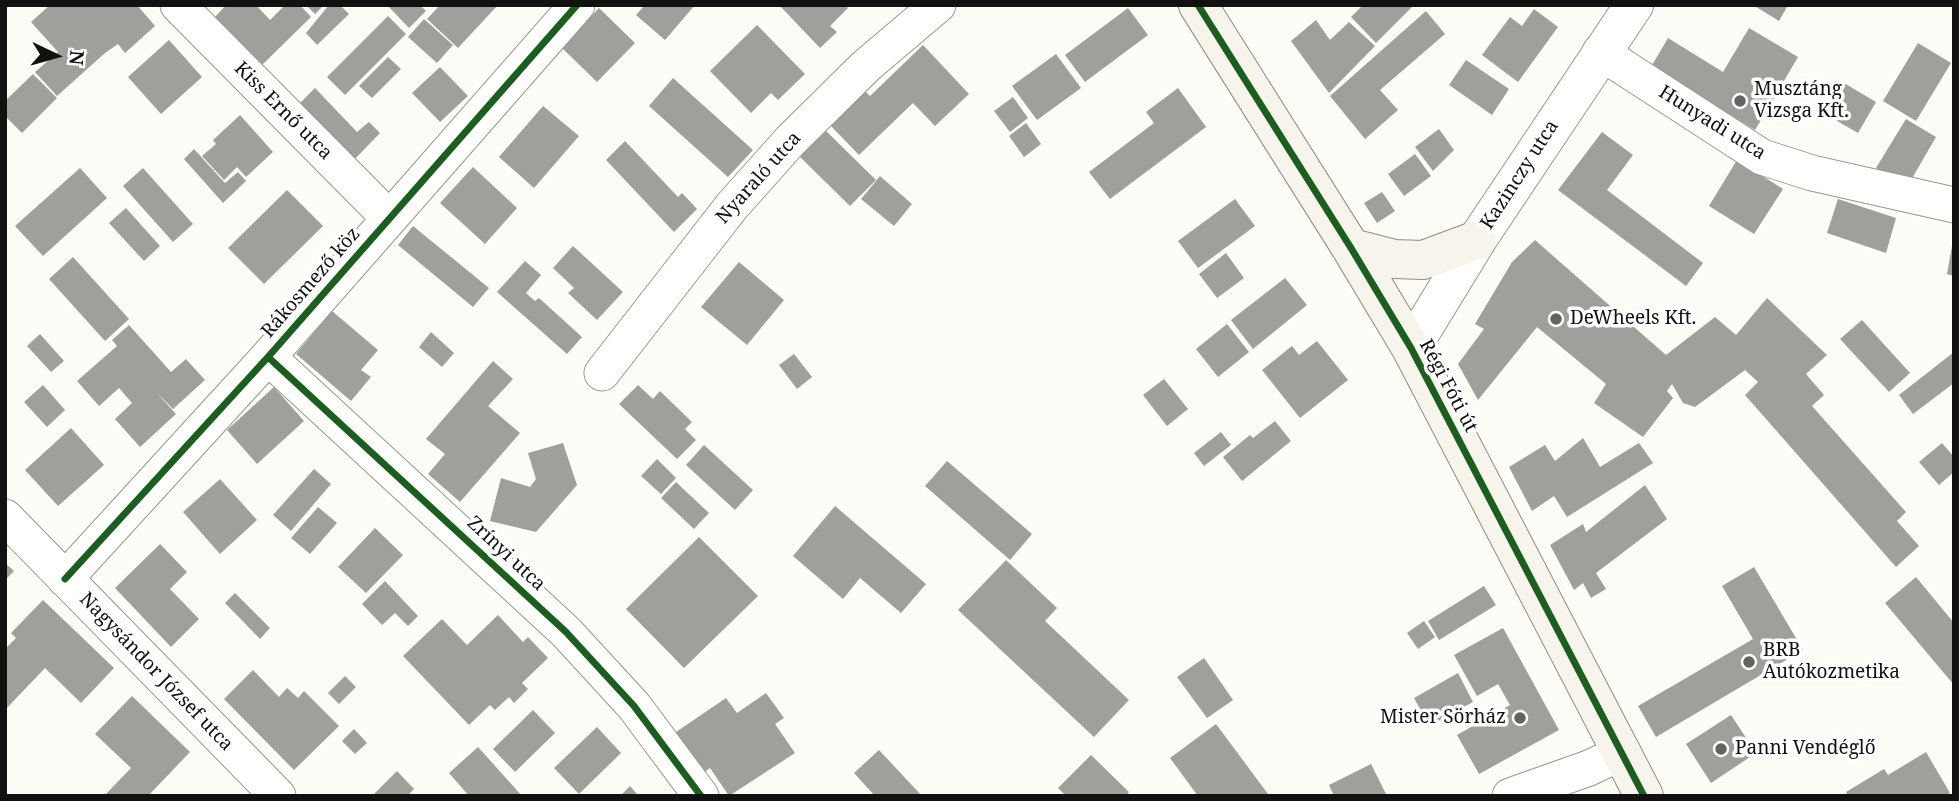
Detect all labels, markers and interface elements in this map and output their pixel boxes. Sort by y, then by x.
north arrow [21,21,91,91]
text: N [63,49,91,66]
street label: Kiss Ernő utca [229,57,337,165]
place label: Musztáng Vizsga Kft. [1754,79,1849,123]
street label: Hunyadi utca [1654,81,1770,165]
marker: Musztáng Vizsga Kft. [1732,93,1748,109]
street label: Kazinczy utca [1476,116,1564,234]
street label: Nyaraló utca [712,127,806,229]
street label: Rákosmező köz [257,223,365,343]
place label: DeWheels Kft. [1570,308,1696,330]
marker: DeWheels Kft. [1548,311,1564,327]
street label: Régi Fóti út [1414,336,1482,436]
street label: Zrínyi utca [462,512,550,596]
street label: Nagysándor József utca [74,588,238,756]
place label: BRB Autókozmetika [1763,640,1900,684]
marker: BRB Autókozmetika [1741,654,1757,670]
place label: Mister Sörház [1380,707,1506,729]
marker: Mister Sörház [1512,710,1528,726]
place label: Panni Vendéglő [1735,738,1876,760]
marker: Panni Vendéglő [1713,741,1729,757]

